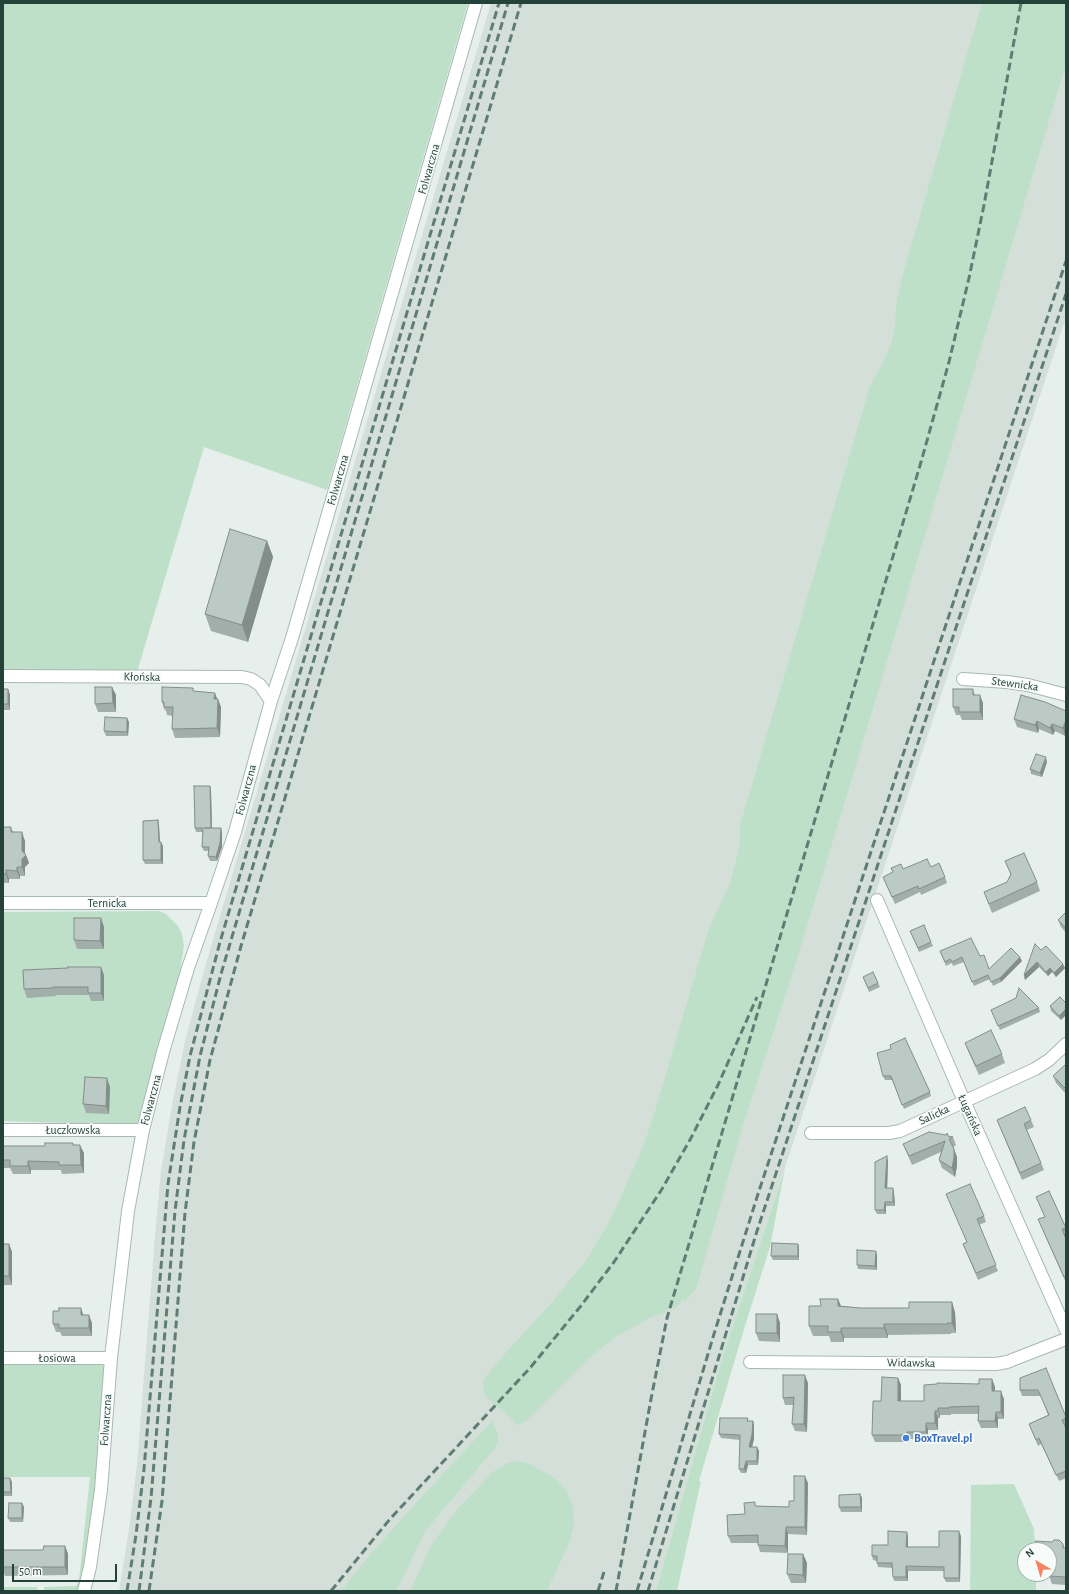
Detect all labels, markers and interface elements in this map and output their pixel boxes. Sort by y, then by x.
street label: Folwarczna [415,142,443,196]
street label: Folwarczna [324,453,352,507]
street label: Kłońska [123,669,161,685]
street label: Stewnicka [991,674,1039,694]
street label: Folwarczna [232,763,260,817]
street label: Ternicka [88,896,126,910]
street label: Folwarczna [137,1073,165,1127]
street label: Ługańska [955,1092,985,1138]
street label: Salicka [916,1102,952,1128]
street label: Łuczkowska [45,1123,101,1137]
street label: Łosiowa [38,1351,76,1365]
street label: Widawska [887,1355,935,1371]
street label: Folwarczna [97,1394,115,1446]
place label: BoxTravel.pl [914,1431,972,1445]
marker: BoxTravel.pl [901,1433,911,1443]
north arrow [1017,1542,1057,1582]
text: N [1024,1546,1036,1560]
scale bar [14,1556,119,1582]
text: 50 m [19,1565,42,1577]

